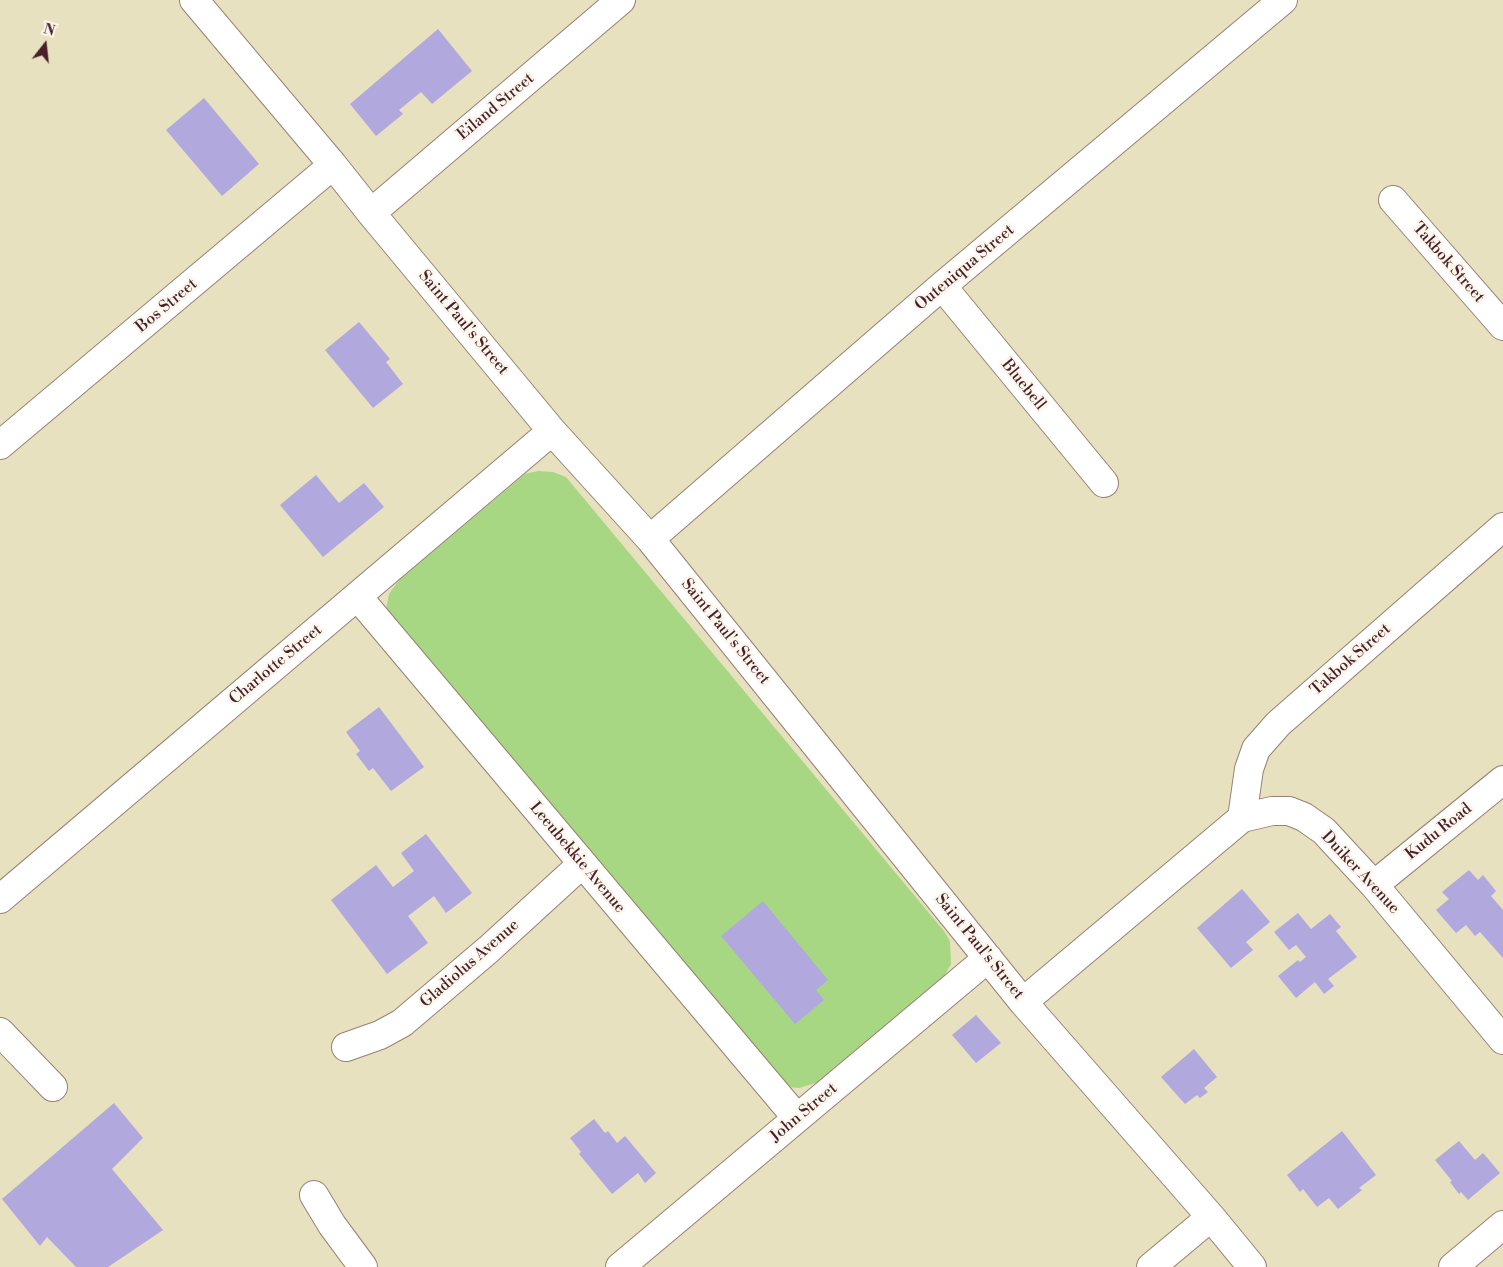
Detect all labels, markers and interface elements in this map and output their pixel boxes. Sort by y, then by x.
north arrow [20,20,70,70]
text: N [41,20,57,41]
street label: Eiland Street [454,69,538,145]
street label: Takbok Street [1408,219,1488,307]
street label: Outeniqua Street [911,221,1019,315]
street label: Saint Paul's Street [414,267,512,379]
street label: Bos Street [132,275,202,337]
street label: Bluebell [997,356,1049,414]
street label: Saint Paul's Street [676,575,774,689]
street label: Takbok Street [1307,620,1395,700]
street label: Charlotte Street [226,621,326,709]
street label: Leeubekkie Avenue [525,799,629,917]
street label: Kudu Road [1402,799,1476,865]
street label: Duiker Avenue [1317,828,1403,918]
street label: Saint Paul's Street [930,890,1028,1004]
street label: Gladiolus Avenue [417,916,523,1012]
street label: John Street [767,1079,841,1147]

